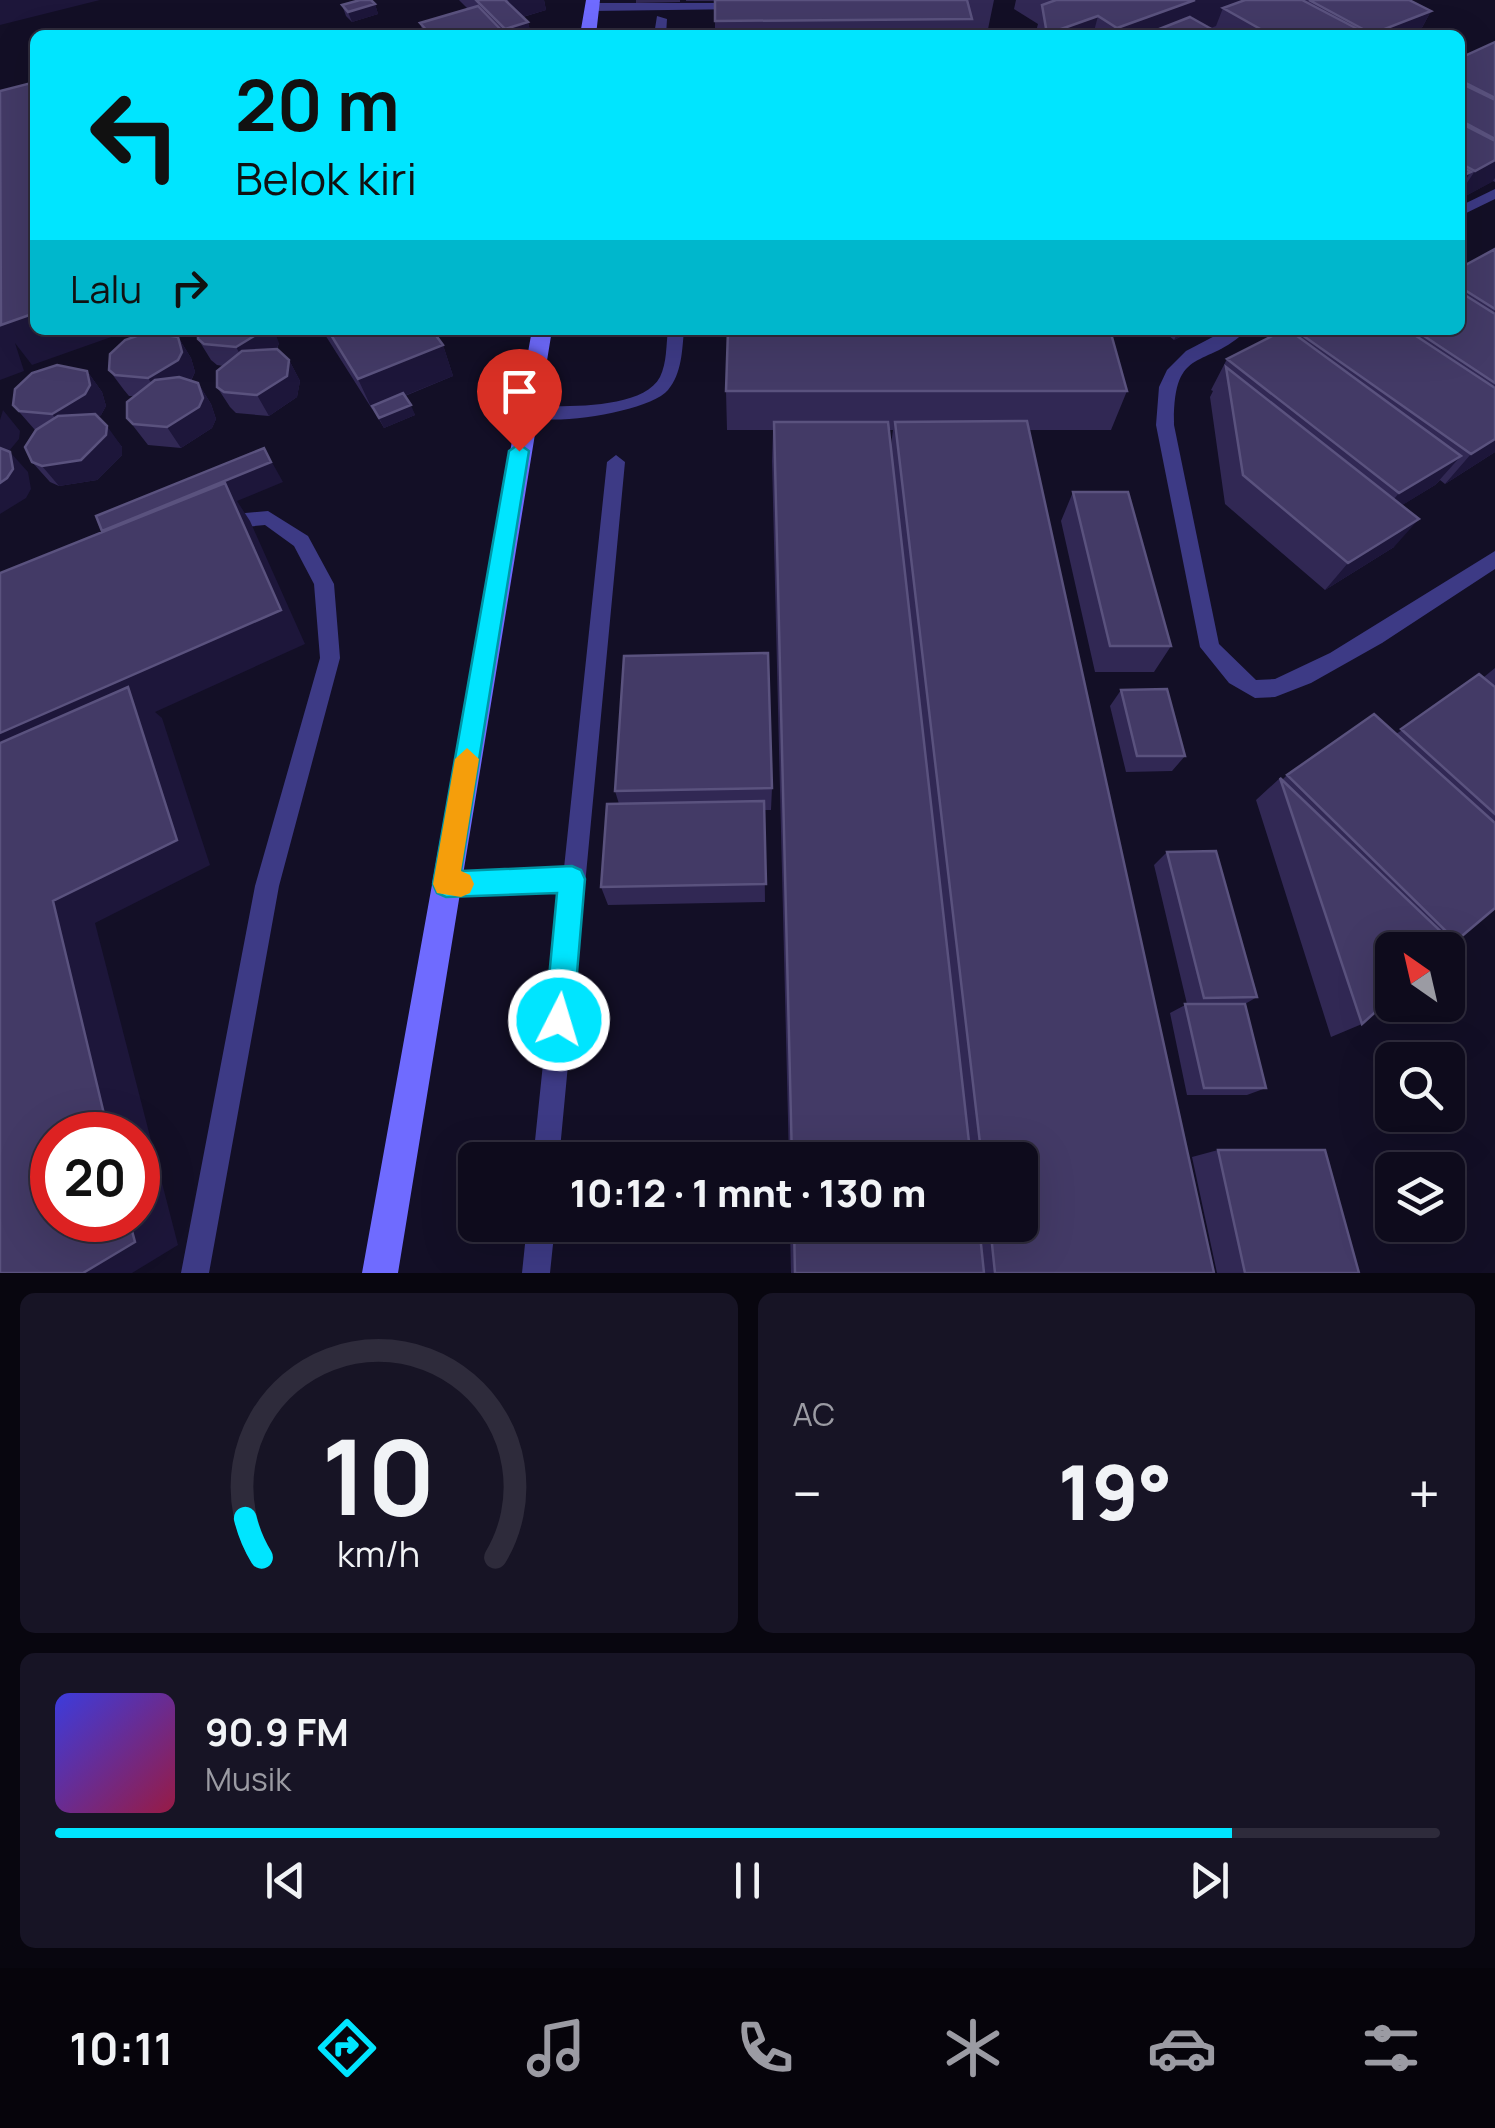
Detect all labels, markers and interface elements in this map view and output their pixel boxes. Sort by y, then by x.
text: 20 m [235,56,400,152]
icon: left [70,70,200,200]
text: Belok kiri [235,147,417,209]
icon: right [162,260,217,315]
text: Lalu [70,262,142,314]
pin [477,349,562,452]
icon: arrive [492,364,547,419]
north arrow [1375,932,1465,1022]
map controls [1375,932,1465,1242]
position arrow [507,968,611,1072]
button: search [1375,1042,1465,1132]
speed limit sign: 20 [30,1112,160,1242]
button: layers [1375,1152,1465,1242]
text: 10:12 · 1 mnt · 130 m [570,1166,926,1218]
text: AC [793,1392,835,1436]
text: 10 [322,1404,436,1546]
text: 19° [1058,1440,1172,1543]
text: − [793,1455,822,1531]
text: + [1408,1455,1440,1531]
text: km/h [337,1529,420,1578]
text: 90.9 FM [205,1705,349,1757]
text: Musik [205,1757,291,1801]
icon: previous [258,1853,313,1908]
icon: pause [720,1853,775,1908]
icon: next [1182,1853,1237,1908]
icon: directions [312,2013,382,2083]
icon: music [521,2013,591,2083]
icon: phone [730,2013,800,2083]
icon: climate [938,2013,1008,2083]
icon: car [1147,2013,1217,2083]
icon: filters [1356,2013,1426,2083]
text: 10:11 [69,2017,174,2079]

